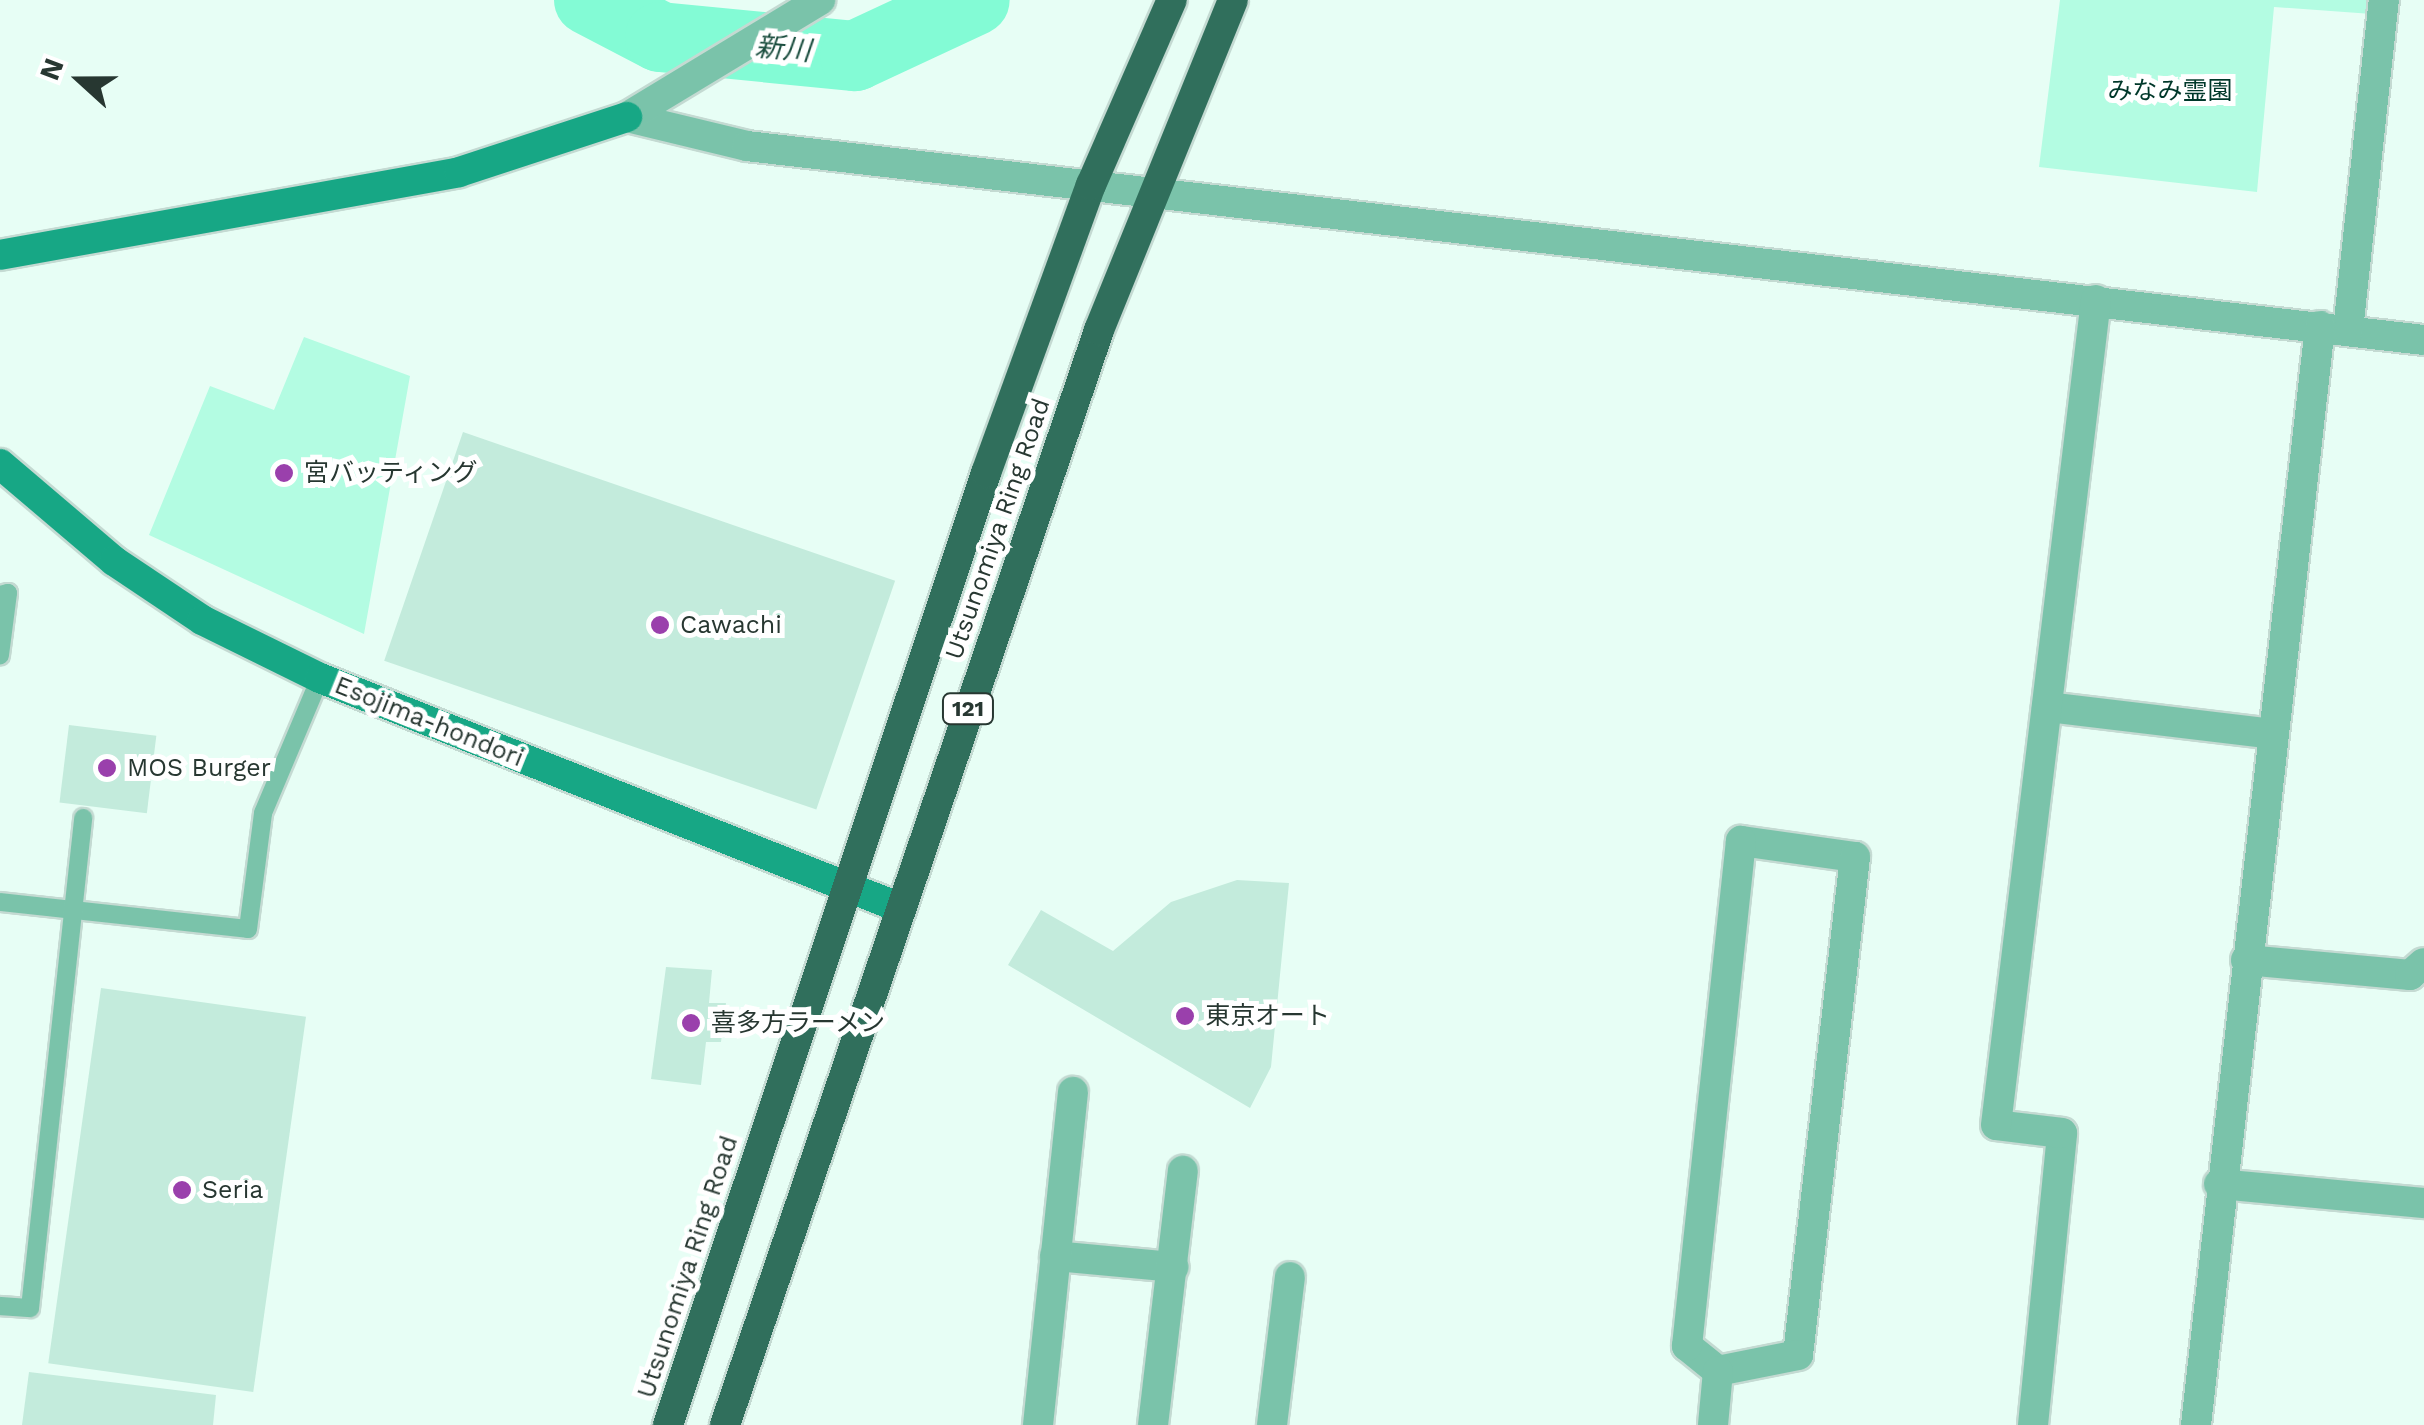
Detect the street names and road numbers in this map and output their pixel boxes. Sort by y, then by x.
street label: Utsunomiya Ring Road [939,394,1057,664]
street label: Esojima-hondori [330,670,528,774]
road number: 121 [940,692,996,726]
street label: Utsunomiya Ring Road [631,1132,745,1402]

